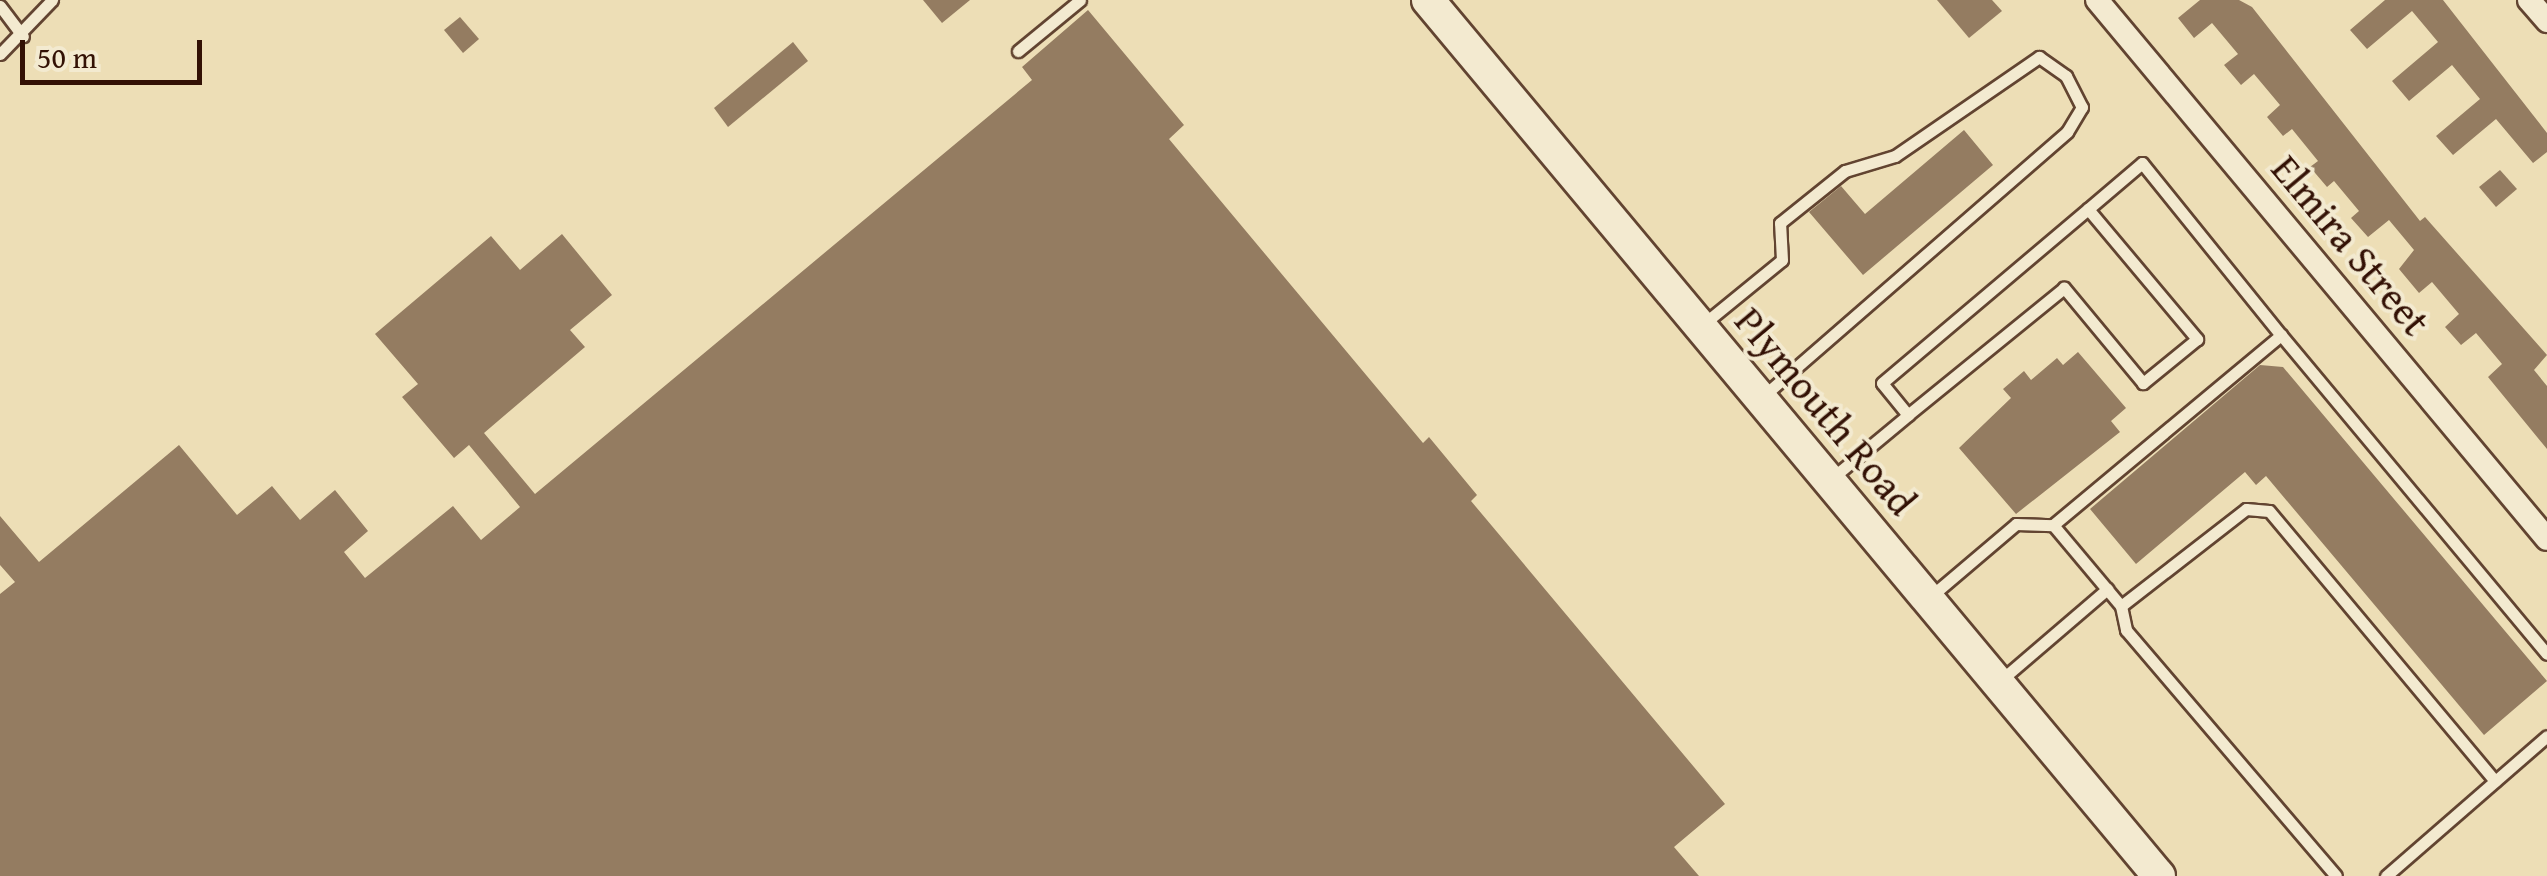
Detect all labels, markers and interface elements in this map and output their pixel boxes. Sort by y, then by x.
scale bar [25,20,208,82]
text: 50 m [37,35,97,79]
street label: Elmira Street [2262,145,2440,345]
street label: Plymouth Road [1725,297,1927,525]

